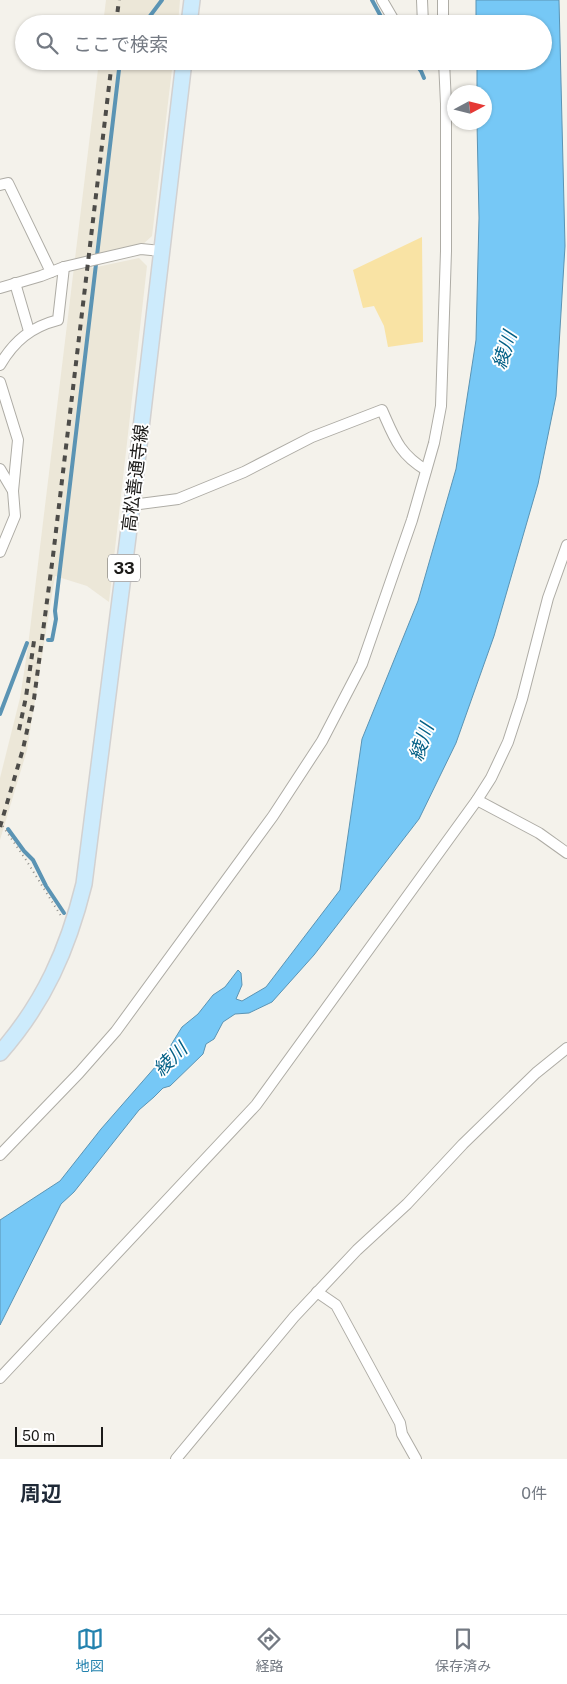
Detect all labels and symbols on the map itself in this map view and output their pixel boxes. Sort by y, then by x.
north arrow [447,85,492,130]
water label: 綾川 [487,327,521,372]
street label: 高松善通寺線 [118,423,152,533]
road number: 33 [108,554,140,582]
water label: 綾川 [404,719,438,764]
water label: 綾川 [149,1037,193,1080]
scale bar [15,1424,102,1447]

